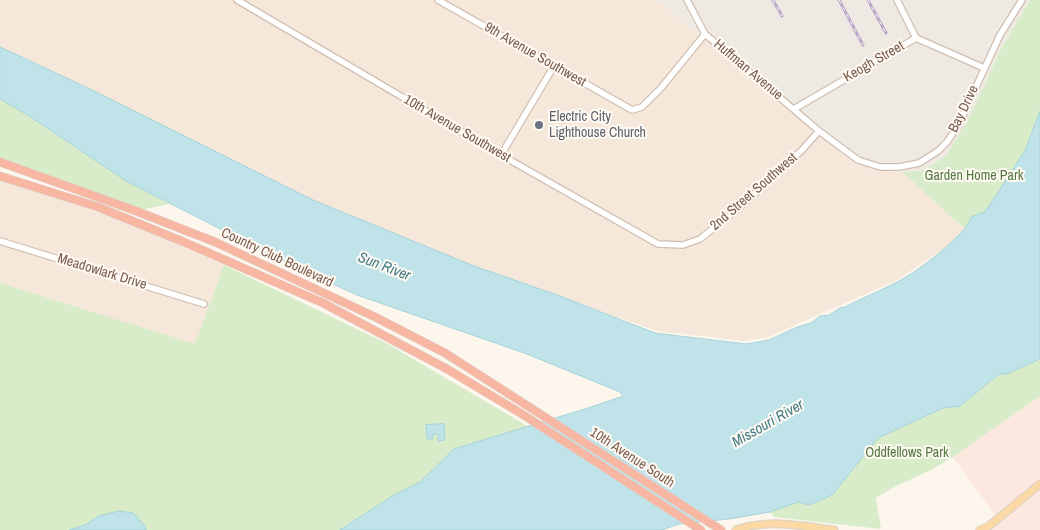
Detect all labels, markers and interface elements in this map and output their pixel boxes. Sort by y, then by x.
street label: 9th Avenue Southwest [481,19,589,91]
street label: Huffman Avenue [710,36,786,104]
street label: Keogh Street [841,38,907,86]
street label: Bay Drive [945,83,983,135]
street label: 10th Avenue Southwest [400,91,514,167]
place label: Electric City Lighthouse Church [549,109,646,142]
marker: Electric City Lighthouse Church [533,119,545,131]
street label: 2nd Street Southwest [707,150,801,234]
park label: Garden Home Park [925,168,1023,184]
street label: Country Club Boulevard [218,225,336,291]
water label: Sun River [355,249,413,285]
street label: Meadowlark Drive [55,250,149,294]
water label: Missouri River [729,396,807,452]
street label: 10th Avenue South [587,424,677,492]
park label: Oddfellows Park [865,445,949,461]

